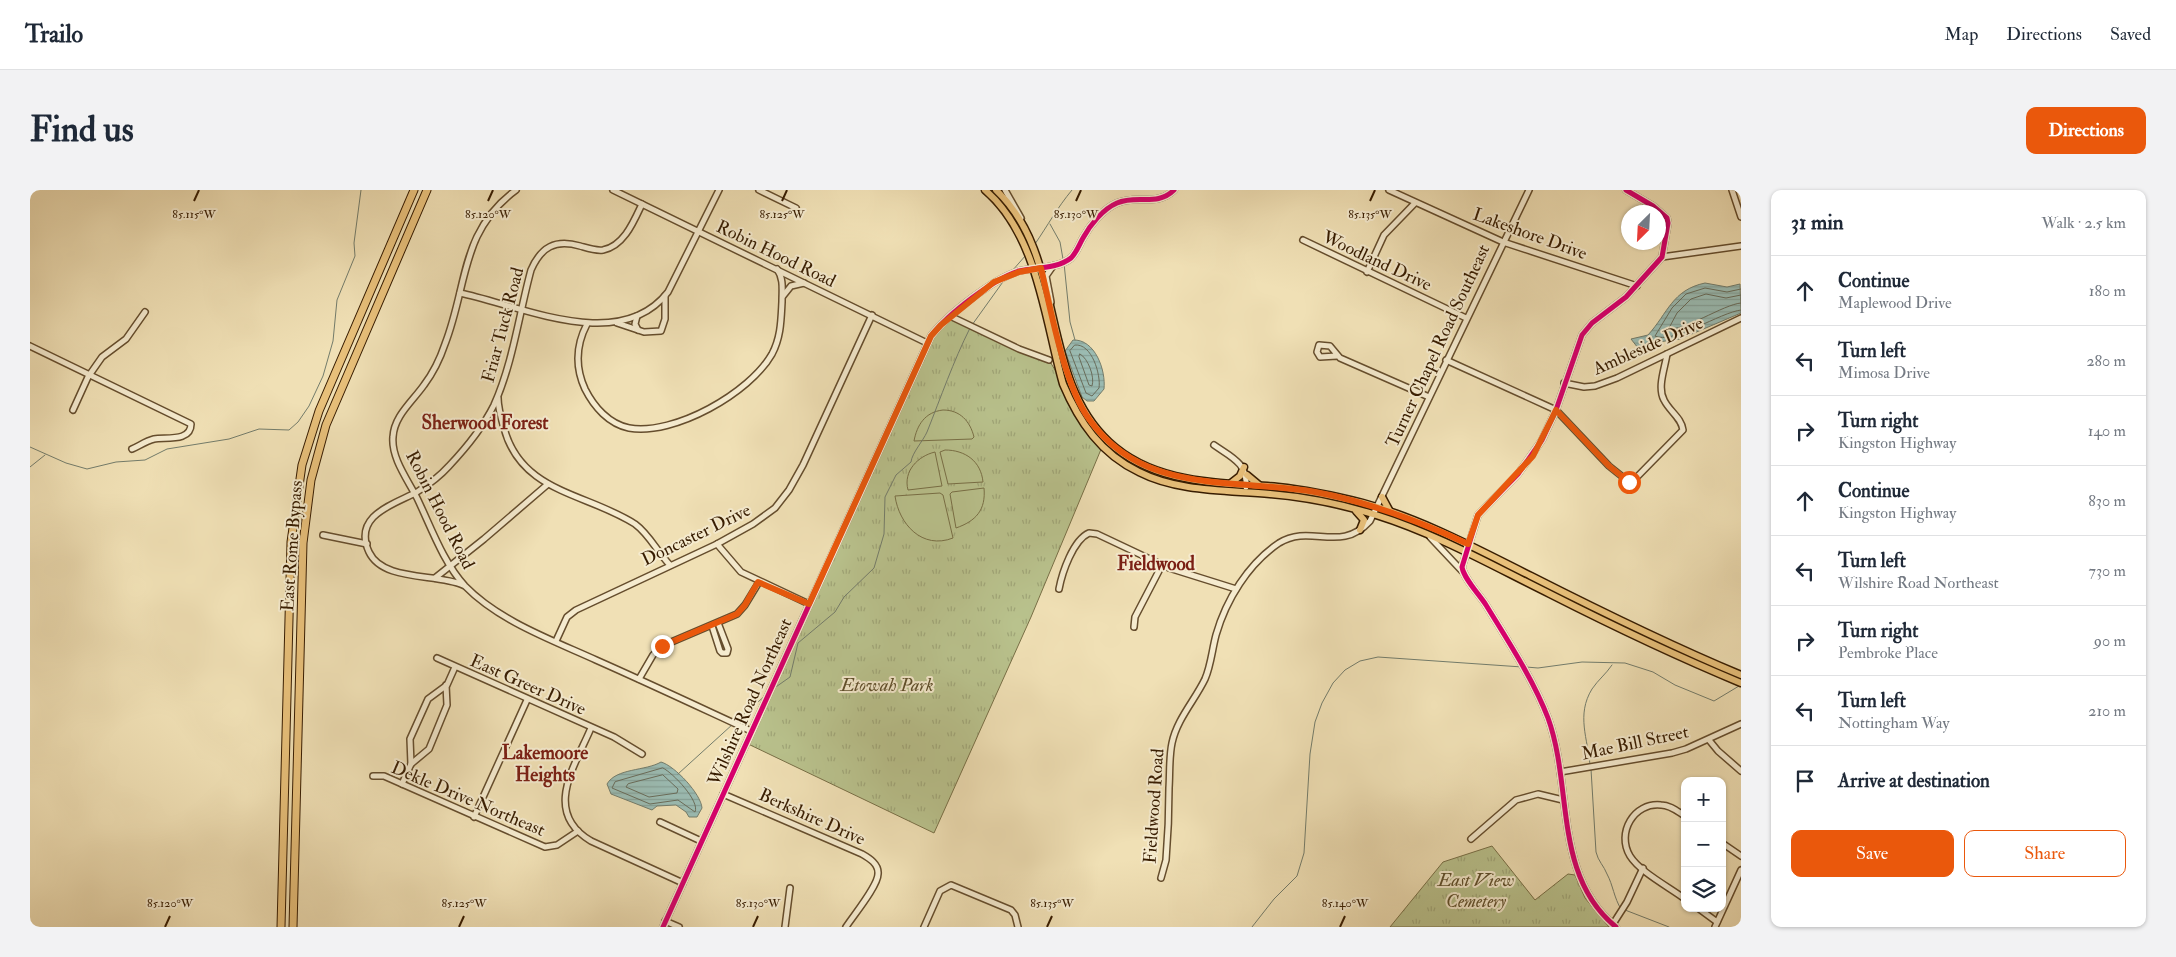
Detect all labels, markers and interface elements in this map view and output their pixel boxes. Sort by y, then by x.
text: Trailo [25,19,83,50]
text: Map [1945,23,1978,46]
text: Directions [2006,23,2082,46]
text: Saved [2110,23,2151,46]
button: Directions [2026,107,2146,154]
text: Find us [30,108,134,152]
street label: Lakeshore Drive [1470,203,1591,265]
north arrow [1621,205,1666,250]
text: 85.115°W [172,207,216,222]
text: 85.120°W [465,207,512,222]
text: 85.125°W [759,207,805,222]
text: 85.130°W [1054,207,1099,222]
text: 85.135°W [1348,207,1393,222]
text: 31 min [1791,209,1844,236]
text: Walk · 2.5 km [2042,213,2126,233]
street label: Robin Hood Road [712,215,840,293]
street label: Woodland Drive [1318,225,1436,297]
street label: Turner Chapel Road Southeast [1381,241,1495,451]
street label: Friar Tuck Road [477,265,529,385]
text: Continue [1838,269,1909,293]
icon: ahead [1791,277,1819,305]
text: 180 m [2089,281,2126,301]
text: Maplewood Drive [1838,293,1952,313]
street label: Ambleside Drive [1588,311,1707,381]
text: Turn left [1838,339,1906,363]
icon: left [1791,347,1819,375]
text: 280 m [2086,351,2126,371]
text: Mimosa Drive [1838,363,1930,383]
text: Turn right [1838,409,1918,433]
district label: Sherwood Forest [421,411,549,435]
icon: right [1791,417,1819,445]
text: 140 m [2088,421,2126,441]
text: Kingston Highway [1838,433,1956,453]
street label: Robin Hood Road [400,447,480,573]
route start [1618,471,1641,494]
text: Continue [1838,479,1909,503]
street label: East Rome Bypass [276,480,308,612]
icon: ahead [1791,487,1819,515]
text: 830 m [2088,491,2126,511]
street label: Doncaster Drive [638,498,755,571]
text: Kingston Highway [1838,503,1956,523]
text: Turn left [1838,549,1906,573]
district label: Fieldwood [1117,552,1196,576]
icon: left [1791,557,1819,585]
text: 730 m [2089,561,2126,581]
text: Wilshire Road Northeast [1838,573,1999,593]
street label: Wilshire Road Northeast [702,615,797,790]
text: Turn right [1838,619,1918,643]
icon: right [1791,627,1819,655]
text: 90 m [2094,631,2126,651]
route end [651,635,674,658]
text: Pembroke Place [1838,643,1938,663]
street label: East Greer Drive [466,649,590,721]
park label: Etowah Park [840,674,933,697]
text: Turn left [1838,689,1906,713]
icon: left [1791,697,1819,725]
text: 210 m [2088,701,2126,721]
text: Nottingham Way [1838,713,1950,733]
street label: Mae Bill Street [1579,720,1691,766]
district label: Lakemoore Heights [502,741,588,788]
street label: Fieldwood Road [1139,748,1170,864]
street label: Dekle Drive Northeast [388,756,549,842]
icon: arrive [1791,767,1819,795]
text: Arrive at destination [1838,769,1990,793]
map controls [1681,777,1726,912]
button: + [1681,777,1726,822]
street label: Berkshire Drive [755,783,869,851]
button: − [1681,822,1726,867]
button: Save [1791,830,1954,877]
button: Share [1964,830,2126,877]
button: layers [1681,867,1726,912]
park label: East View Cemetery [1437,869,1514,913]
text: 85.120°W [147,896,194,911]
text: 85.125°W [441,896,487,911]
text: 85.130°W [736,896,781,911]
text: 85.135°W [1030,896,1075,911]
text: 85.140°W [1322,896,1369,911]

